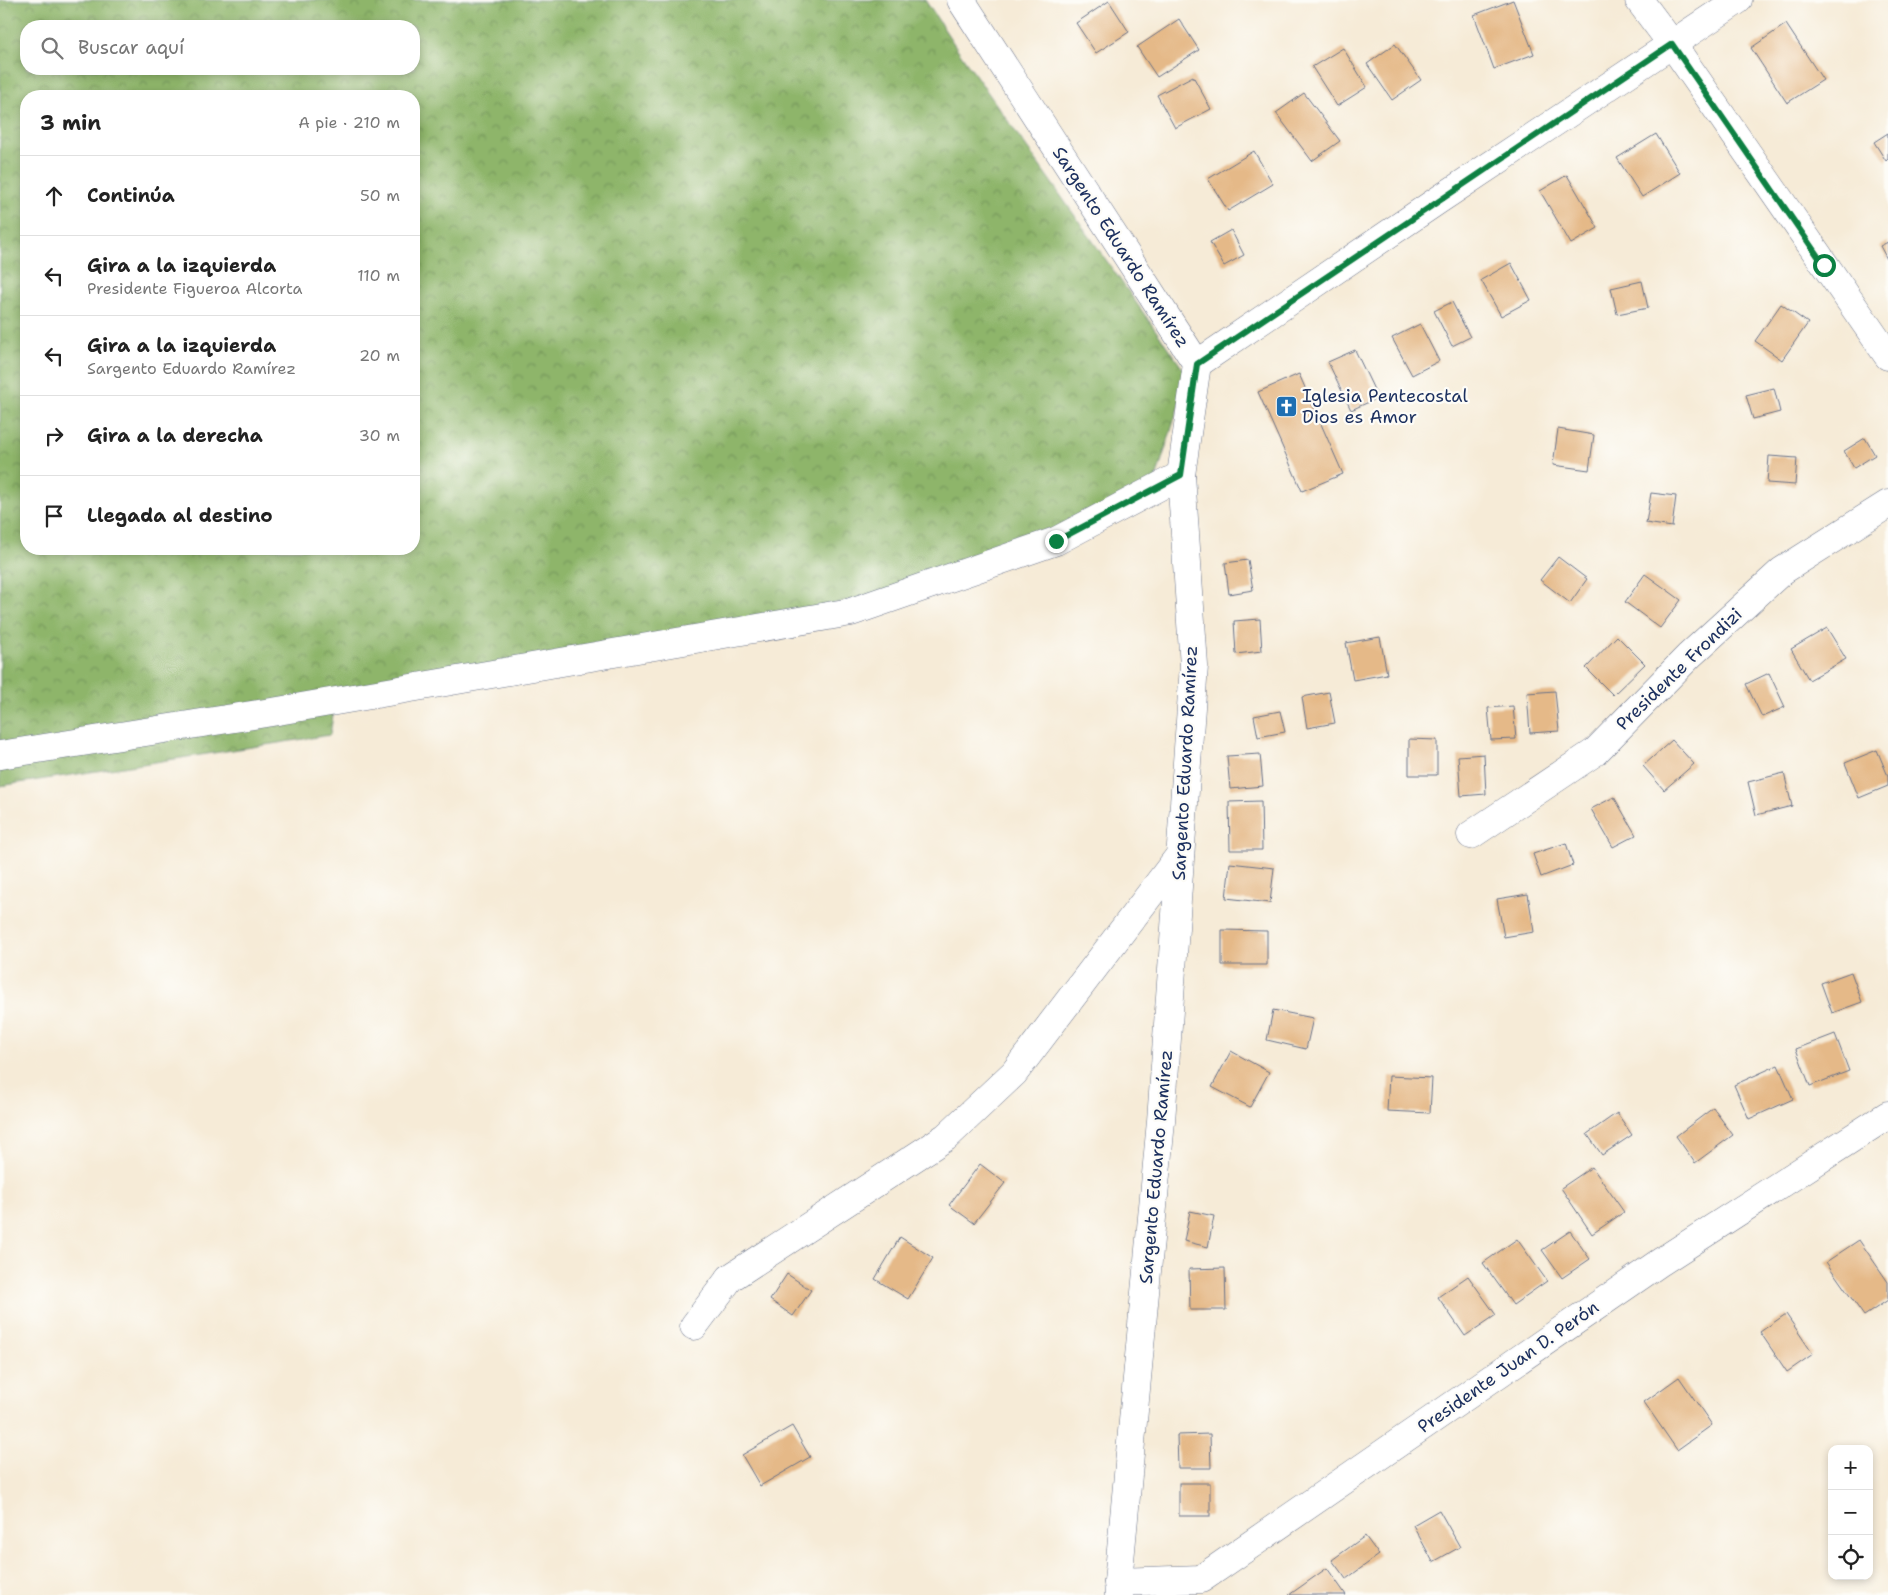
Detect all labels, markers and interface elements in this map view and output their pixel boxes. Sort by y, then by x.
search box [20,20,420,75]
icon: search [38,34,66,62]
text: Buscar aquí [78,35,184,60]
text: 3 min [40,109,101,137]
text: A pie · 210 m [298,112,400,133]
street label: Sargento Eduardo Ramírez [1047,142,1195,352]
icon: ahead [40,182,68,210]
text: Continúa [87,183,175,208]
text: 50 m [360,185,400,206]
text: Gira a la izquierda [87,253,276,278]
route start [1813,254,1836,277]
icon: left [40,262,68,290]
text: 110 m [357,265,400,286]
text: Presidente Figueroa Alcorta [87,278,303,299]
text: Gira a la izquierda [87,333,276,358]
icon: left [40,342,68,370]
text: 20 m [359,345,400,366]
text: Sargento Eduardo Ramírez [87,358,296,379]
place label: Iglesia Pentecostal Dios es Amor [1302,384,1468,429]
church icon: Iglesia Pentecostal Dios es Amor [1274,394,1298,418]
icon: right [40,422,68,450]
text: Gira a la derecha [87,423,263,448]
text: 30 m [359,425,400,446]
icon: arrive [40,502,68,530]
text: Llegada al destino [87,503,273,528]
route end [1045,530,1068,553]
street label: Presidente Frondizi [1611,602,1747,736]
street label: Sargento Eduardo Ramírez [1167,645,1203,881]
street label: Sargento Eduardo Ramírez [1134,1049,1178,1285]
street label: Presidente Juan D. Perón [1413,1295,1603,1439]
map controls [1828,1445,1873,1580]
button: + [1828,1445,1873,1490]
button: − [1828,1490,1873,1535]
button: locate [1828,1535,1873,1580]

